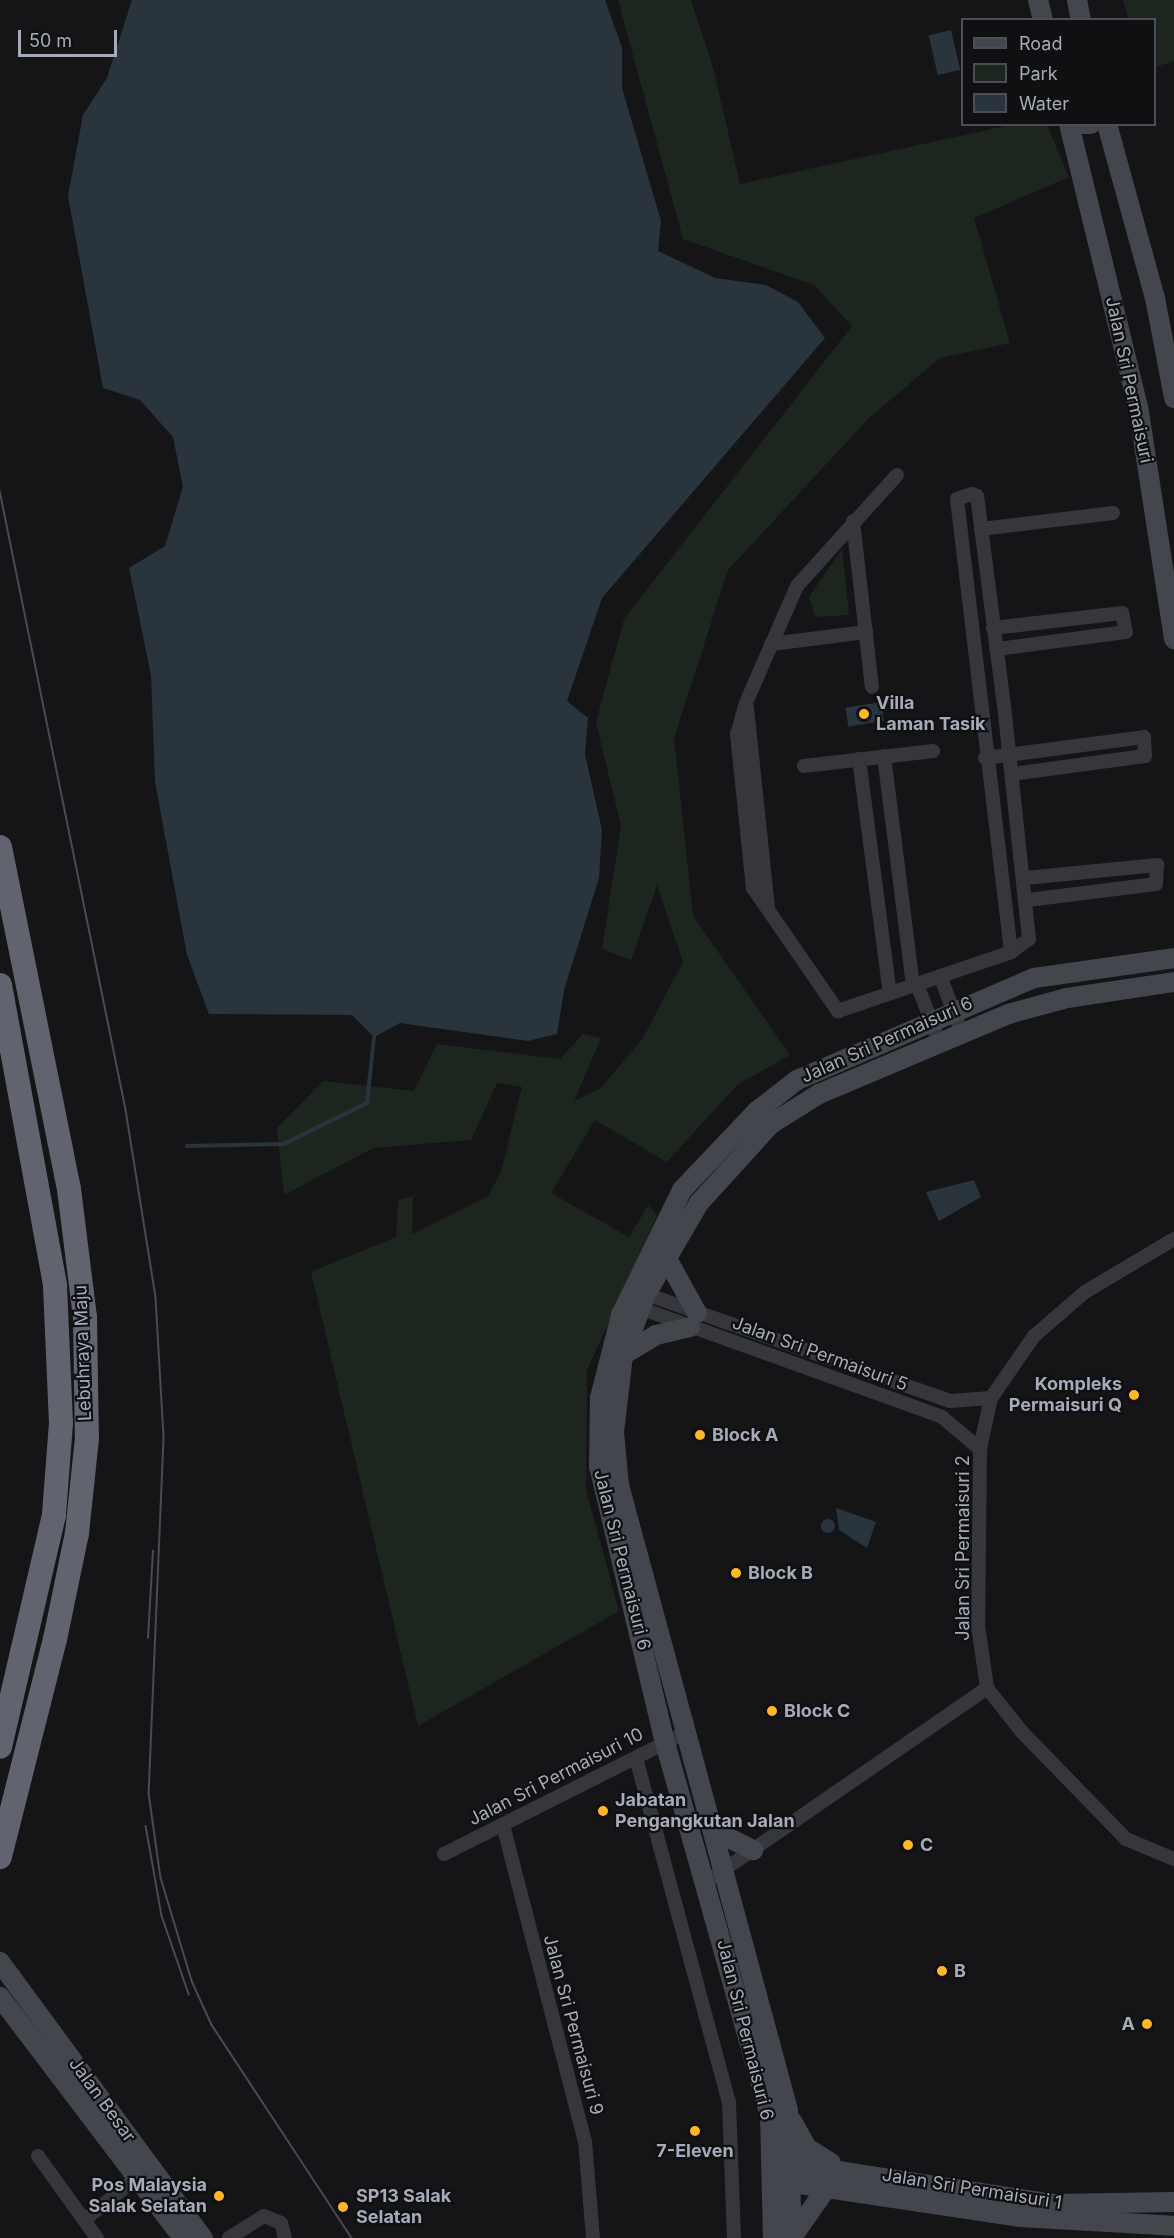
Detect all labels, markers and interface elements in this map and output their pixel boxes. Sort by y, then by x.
scale bar [21,18,120,56]
legend [961,18,1156,126]
text: 50 m [29,30,72,51]
text: Road [1019,33,1062,54]
text: Park [1019,63,1058,84]
text: Water [1019,93,1069,114]
street label: Jalan Sri Permaisuri [1101,295,1157,465]
place label: Villa Laman Tasik [876,693,986,736]
marker: Villa Laman Tasik [857,707,871,721]
street label: Jalan Sri Permaisuri 6 [798,992,976,1088]
street label: Lebuhraya Maju [70,1285,96,1421]
street label: Jalan Sri Permaisuri 5 [729,1312,911,1396]
place label: Kompleks Permaisuri Q [1009,1374,1122,1416]
marker: Kompleks Permaisuri Q [1127,1388,1141,1402]
place label: Block A [712,1424,779,1446]
marker: Block A [693,1428,707,1442]
street label: Jalan Sri Permaisuri 2 [952,1455,974,1641]
street label: Jalan Sri Permaisuri 6 [589,1467,655,1653]
place label: Block B [748,1562,813,1584]
marker: Block B [729,1566,743,1580]
place label: Block C [784,1700,850,1722]
marker: Block C [765,1704,779,1718]
street label: Jalan Sri Permaisuri 10 [465,1724,647,1830]
place label: Jabatan Pengangkutan Jalan [615,1790,795,1832]
marker: Jabatan Pengangkutan Jalan [596,1804,610,1818]
place label: C [920,1834,933,1856]
marker: C [901,1838,915,1852]
street label: Jalan Sri Permaisuri 9 [539,1933,607,2117]
street label: Jalan Sri Permaisuri 6 [712,1937,778,2123]
place label: B [954,1960,966,1982]
marker: B [935,1964,949,1978]
place label: A [1122,2013,1135,2035]
marker: A [1140,2017,1154,2031]
street label: Jalan Besar [64,2054,140,2146]
marker: 7-Eleven [688,2124,702,2138]
place label: 7-Eleven [656,2140,734,2162]
street label: Jalan Sri Permaisuri 1 [881,2164,1063,2214]
place label: Pos Malaysia Salak Selatan [89,2175,207,2218]
place label: SP13 Salak Selatan [356,2186,451,2228]
marker: Pos Malaysia Salak Selatan [212,2189,226,2203]
marker: SP13 Salak Selatan [334,2198,352,2216]

